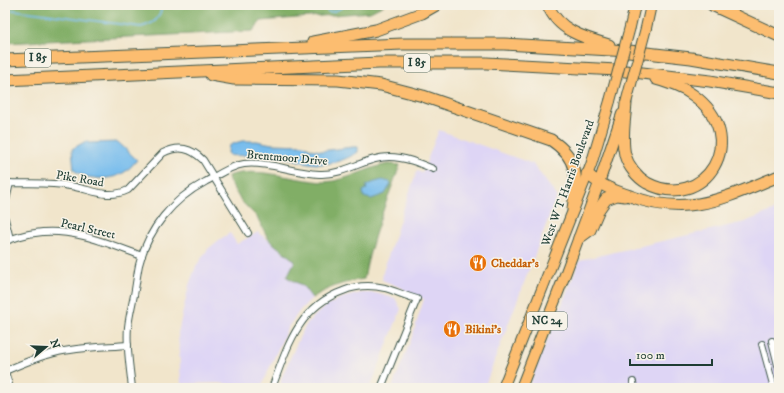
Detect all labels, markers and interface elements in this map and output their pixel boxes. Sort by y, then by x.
road number: I 85 [25,49,51,67]
road number: I 85 [404,54,430,72]
street label: West W T Harris Boulevard [538,118,598,249]
street label: Brentmoor Drive [246,147,328,169]
street label: Pike Road [55,167,105,191]
street label: Pearl Street [59,215,117,243]
restaurant icon: Cheddar's [468,253,488,273]
place label: Cheddar's [491,256,539,271]
road number: NC 24 [527,312,567,330]
restaurant icon: Bikini's [442,319,462,339]
place label: Bikini's [465,322,501,337]
north arrow [26,327,66,367]
text: N [46,338,63,351]
scale bar [630,341,712,367]
text: 100 m [636,348,665,363]

